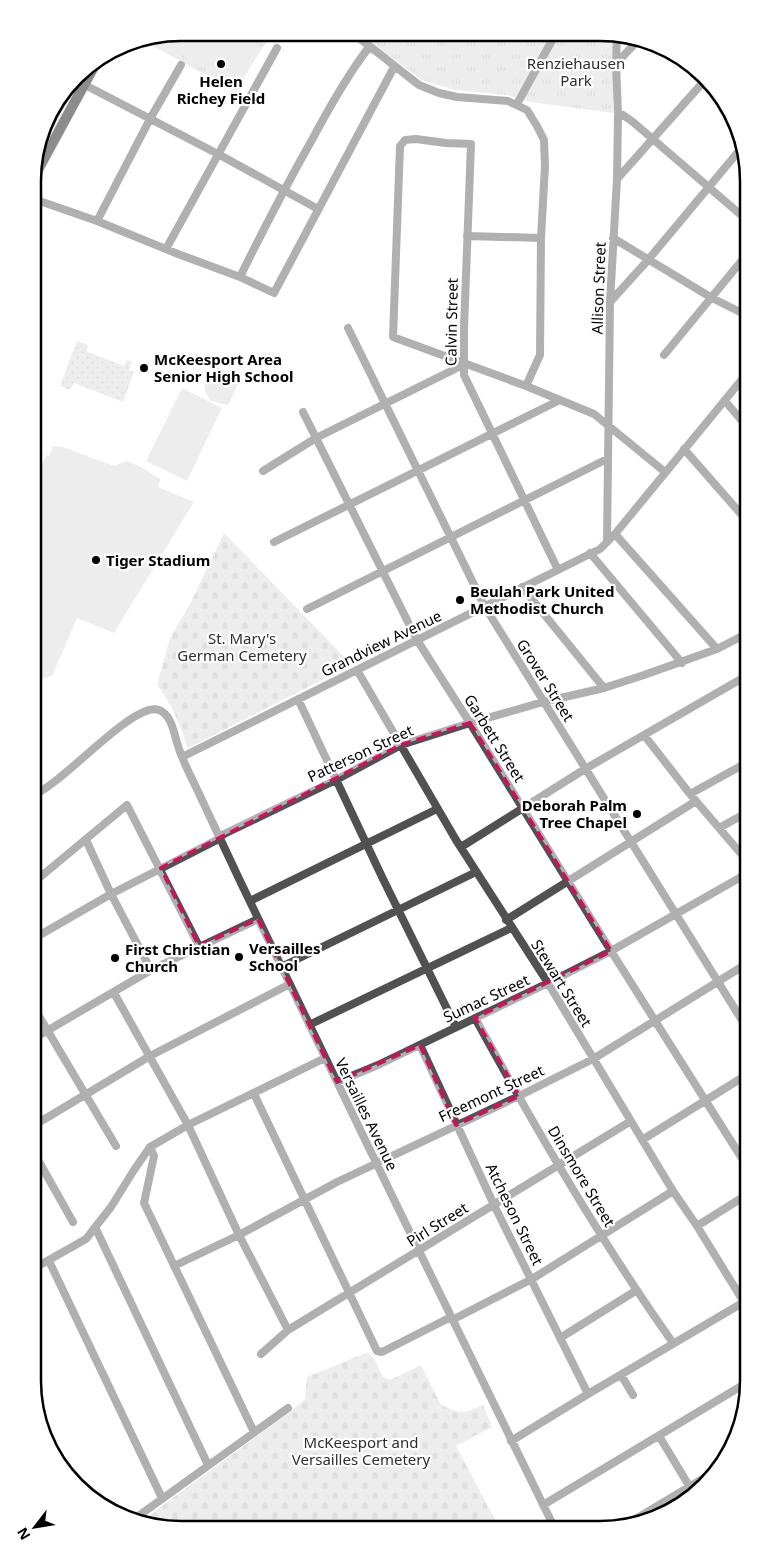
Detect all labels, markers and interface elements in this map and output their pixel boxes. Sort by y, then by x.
park label: Renziehausen Park [527,53,625,90]
marker: Helen Richey Field [215,58,227,70]
place label: Helen Richey Field [177,71,265,108]
street label: Allison Street [586,241,610,335]
street label: Calvin Street [440,277,462,366]
place label: McKeesport Area Senior High School [154,349,294,386]
marker: McKeesport Area Senior High School [138,362,150,374]
place label: Tiger Stadium [106,550,210,570]
marker: Tiger Stadium [90,554,102,566]
place label: Beulah Park United Methodist Church [470,581,615,618]
marker: Beulah Park United Methodist Church [454,594,466,606]
street label: Grandview Avenue [317,605,445,681]
park label: St. Mary's German Cemetery [177,628,307,665]
street label: Grover Street [513,635,580,725]
street label: Garbett Street [460,690,530,786]
street label: Patterson Street [304,720,417,786]
place label: Deborah Palm Tree Chapel [522,795,627,832]
marker: Deborah Palm Tree Chapel [631,808,643,820]
street label: Stewart Street [527,936,597,1031]
place label: Versailles School [249,938,321,975]
place label: First Christian Church [125,939,230,976]
marker: Versailles School [233,951,245,963]
marker: First Christian Church [109,952,121,964]
street label: Sumac Street [440,969,533,1027]
street label: Versailles Avenue [331,1054,403,1174]
street label: Freemont Street [435,1060,547,1126]
street label: Dinsmore Street [544,1122,620,1231]
street label: Atcheson Street [482,1160,549,1269]
street label: Pirl Street [403,1197,472,1251]
park label: McKeesport and Versailles Cemetery [292,1432,430,1469]
north arrow [10,1502,60,1552]
text: N [12,1524,35,1544]

